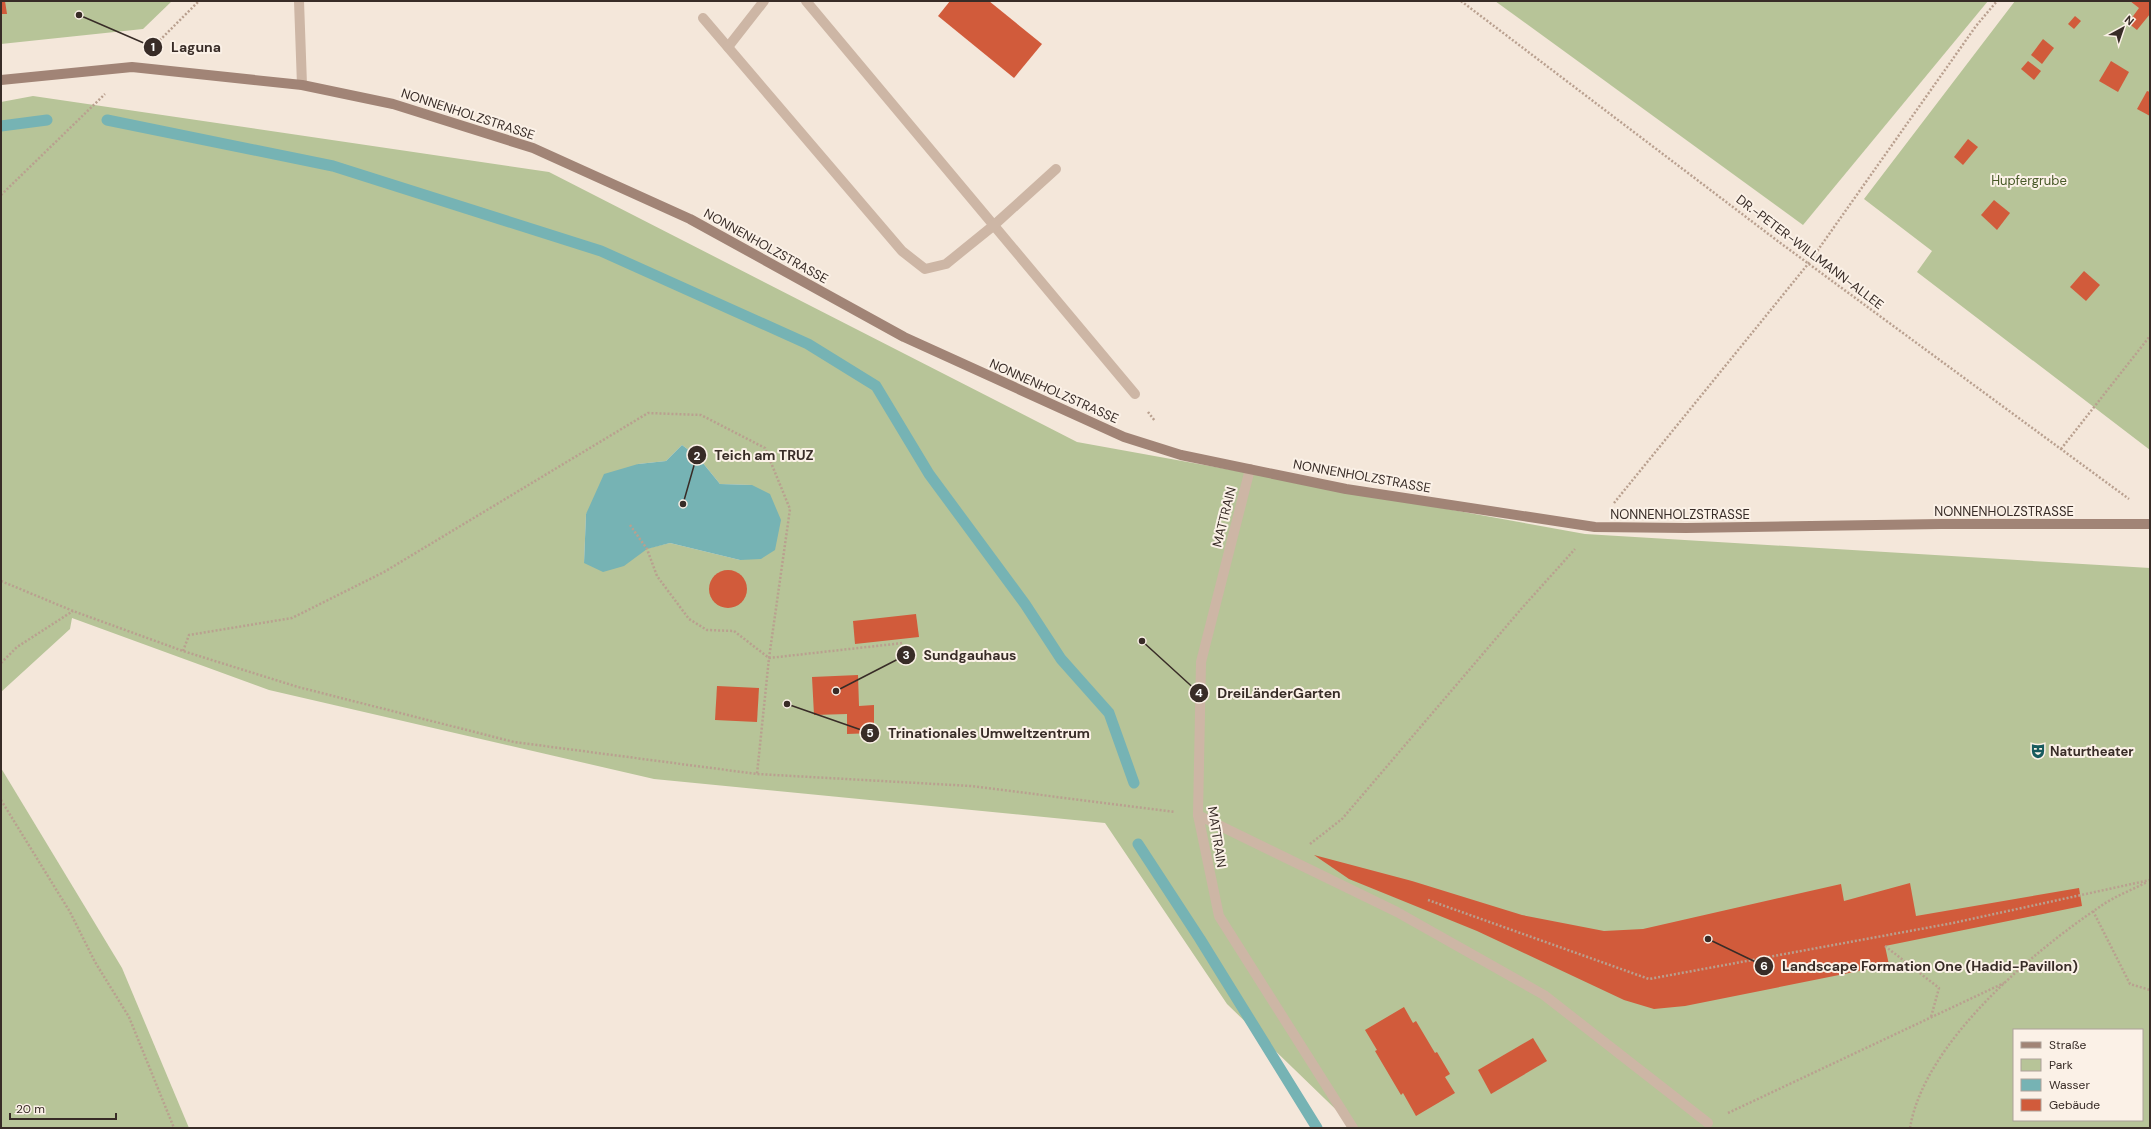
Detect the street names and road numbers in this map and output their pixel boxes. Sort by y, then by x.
street label: NONNENHOLZSTRASSE [399,84,537,144]
street label: DR.-PETER-WILLMANN-ALLEE [1733,191,1887,313]
street label: NONNENHOLZSTRASSE [701,205,831,287]
street label: NONNENHOLZSTRASSE [987,355,1121,427]
street label: NONNENHOLZSTRASSE [1292,456,1432,496]
street label: MATTRAIN [1208,485,1240,549]
street label: NONNENHOLZSTRASSE [1934,503,2074,520]
street label: NONNENHOLZSTRASSE [1610,506,1750,523]
street label: MATTRAIN [1204,805,1230,869]

